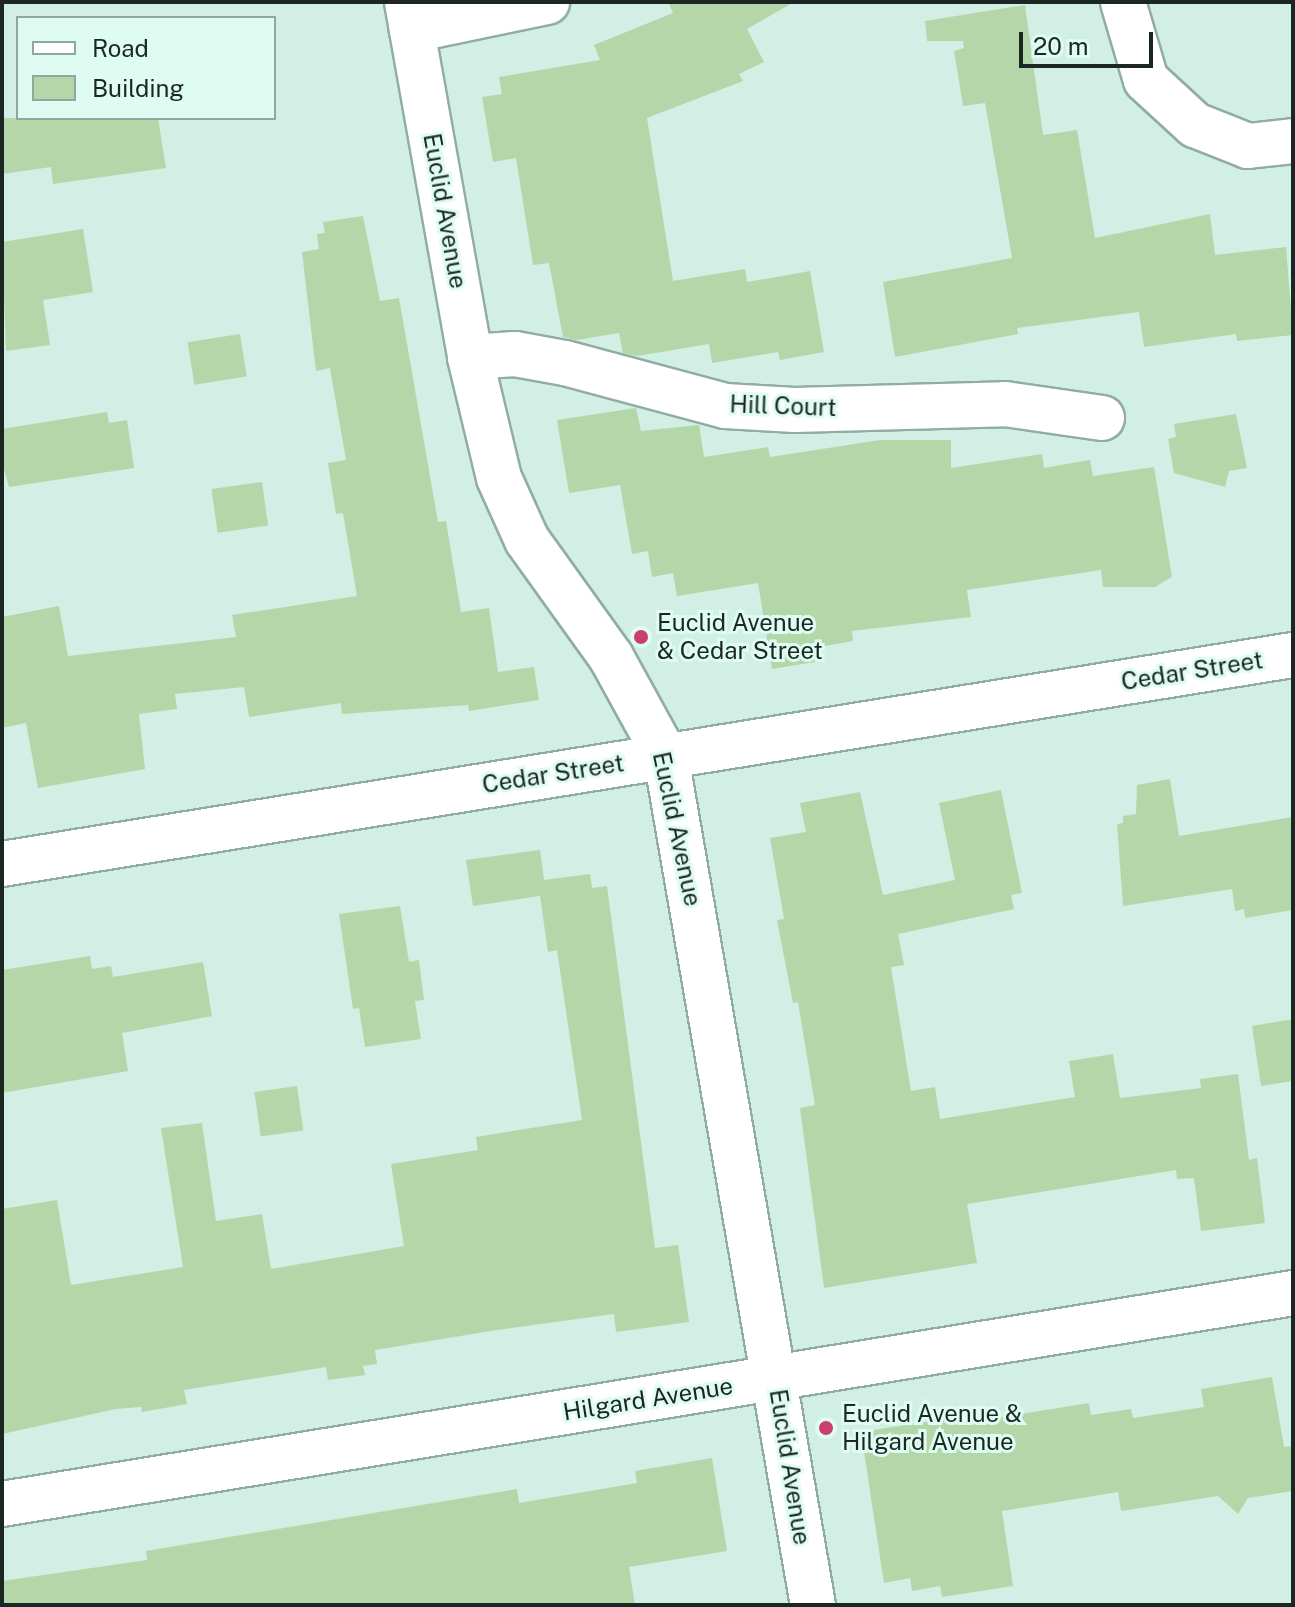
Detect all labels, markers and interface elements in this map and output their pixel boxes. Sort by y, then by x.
legend [16,16,276,120]
scale bar [1023,16,1157,66]
text: 20 m [1033,32,1089,60]
text: Road [92,34,149,62]
text: Building [92,74,184,102]
street label: Euclid Avenue [417,131,473,291]
street label: Hill Court [729,390,837,422]
place label: Euclid Avenue & Cedar Street [657,609,823,665]
marker: Euclid Avenue & Cedar Street [632,628,650,646]
street label: Cedar Street [1119,646,1265,696]
street label: Cedar Street [480,749,626,799]
street label: Euclid Avenue [647,749,707,909]
street label: Hilgard Avenue [561,1371,735,1427]
street label: Euclid Avenue [763,1387,817,1547]
place label: Euclid Avenue & Hilgard Avenue [842,1400,1022,1456]
marker: Euclid Avenue & Hilgard Avenue [817,1419,835,1437]

